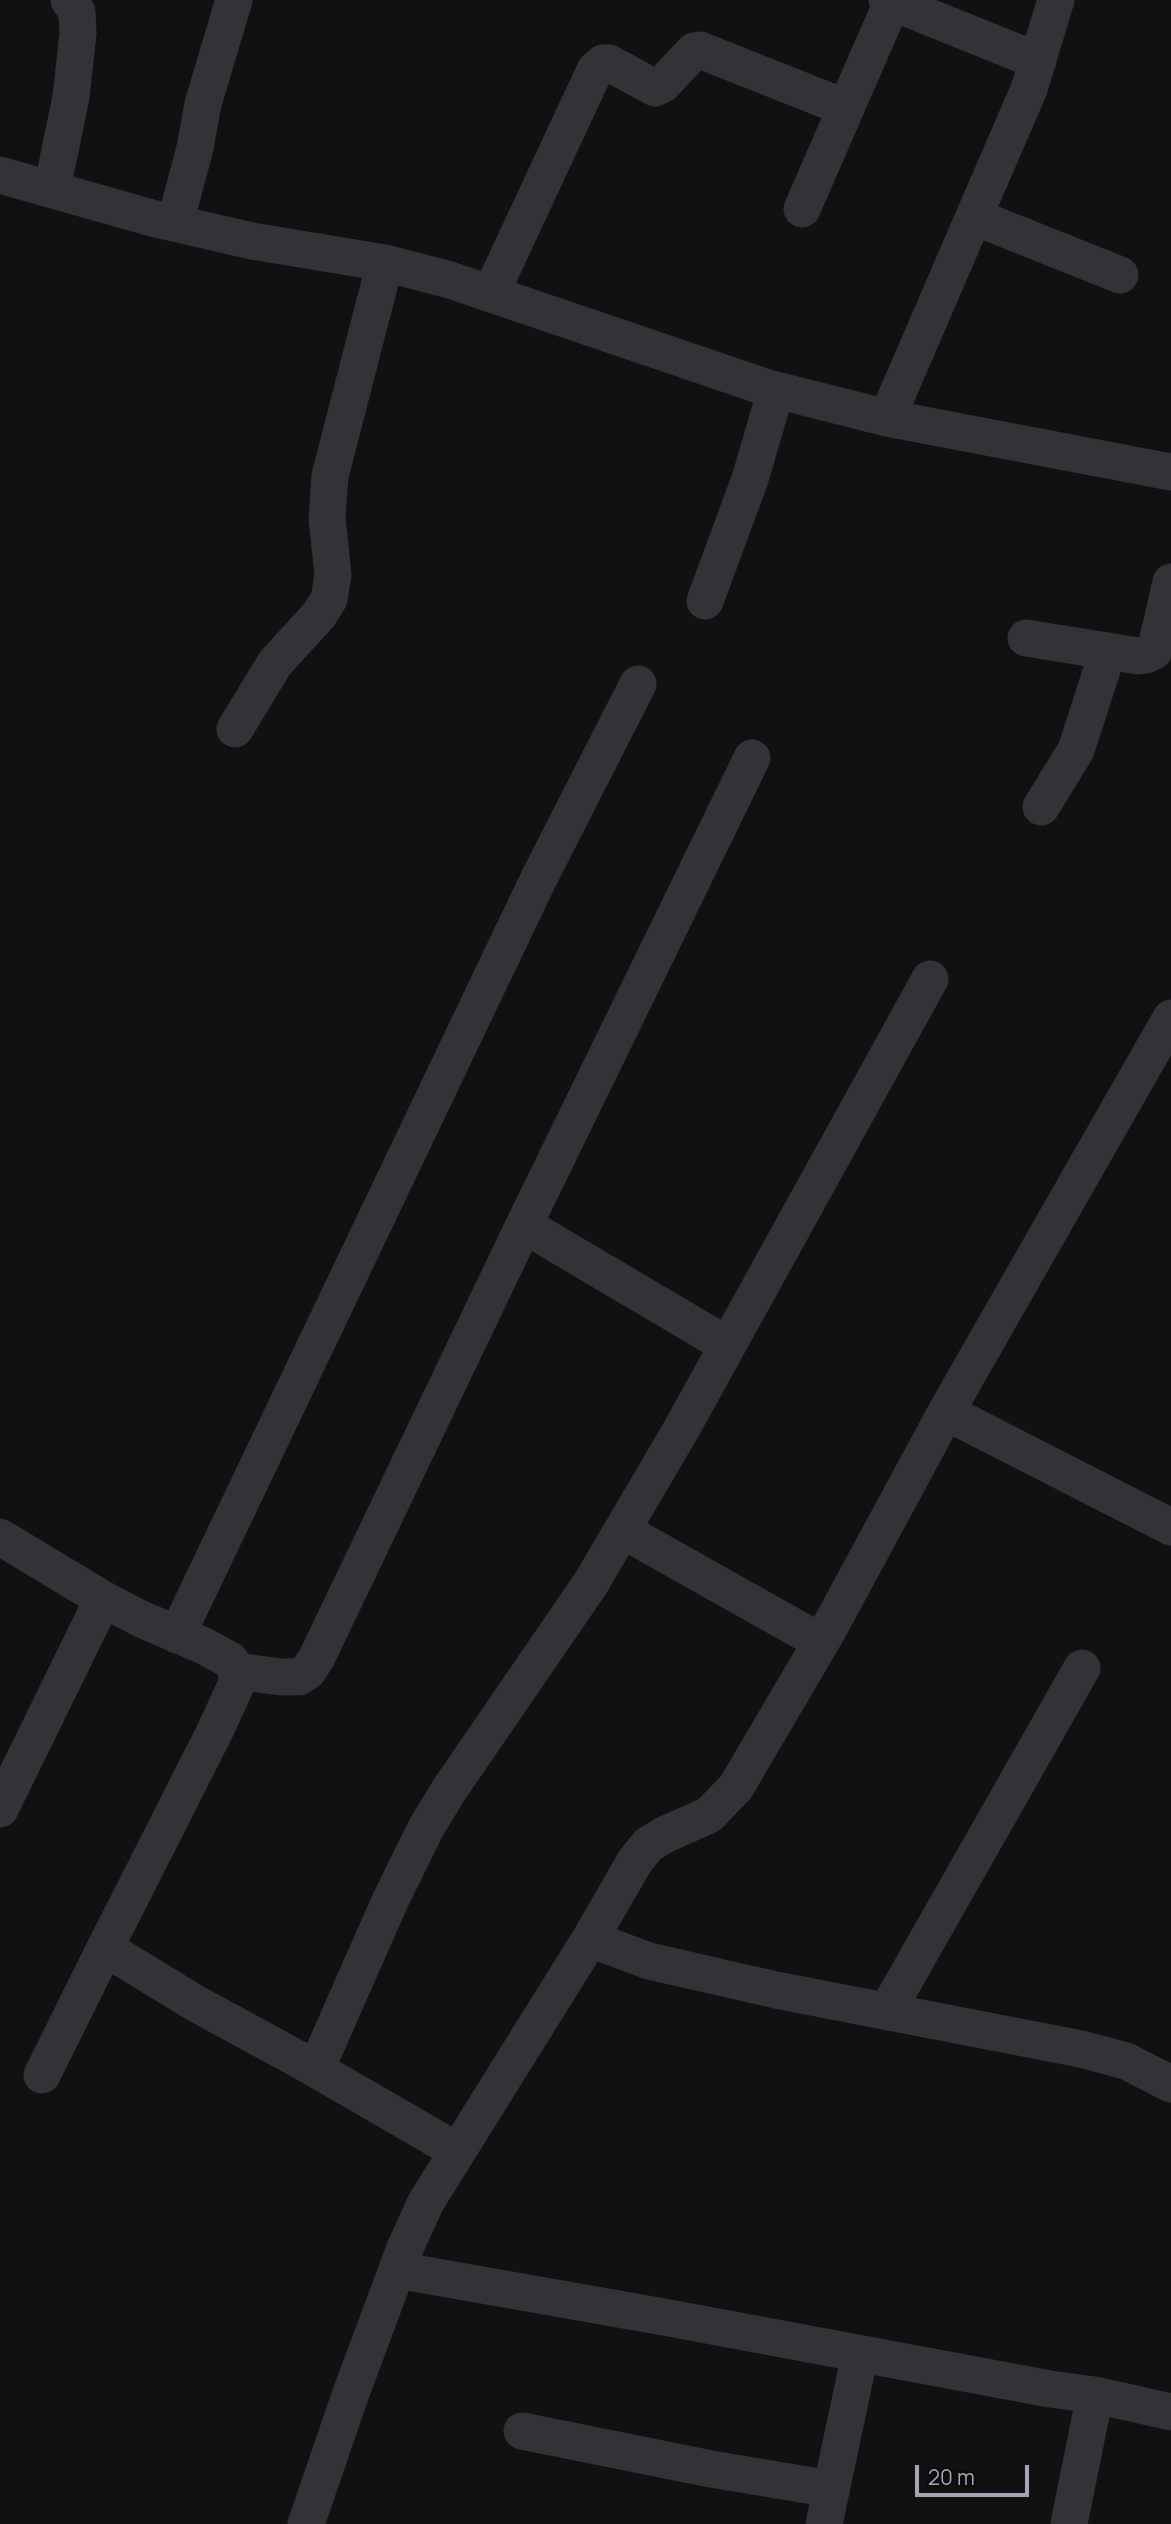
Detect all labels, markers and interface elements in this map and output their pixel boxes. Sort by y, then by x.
scale bar [919,2450,1033,2494]
text: 20 m [928,2463,975,2491]

